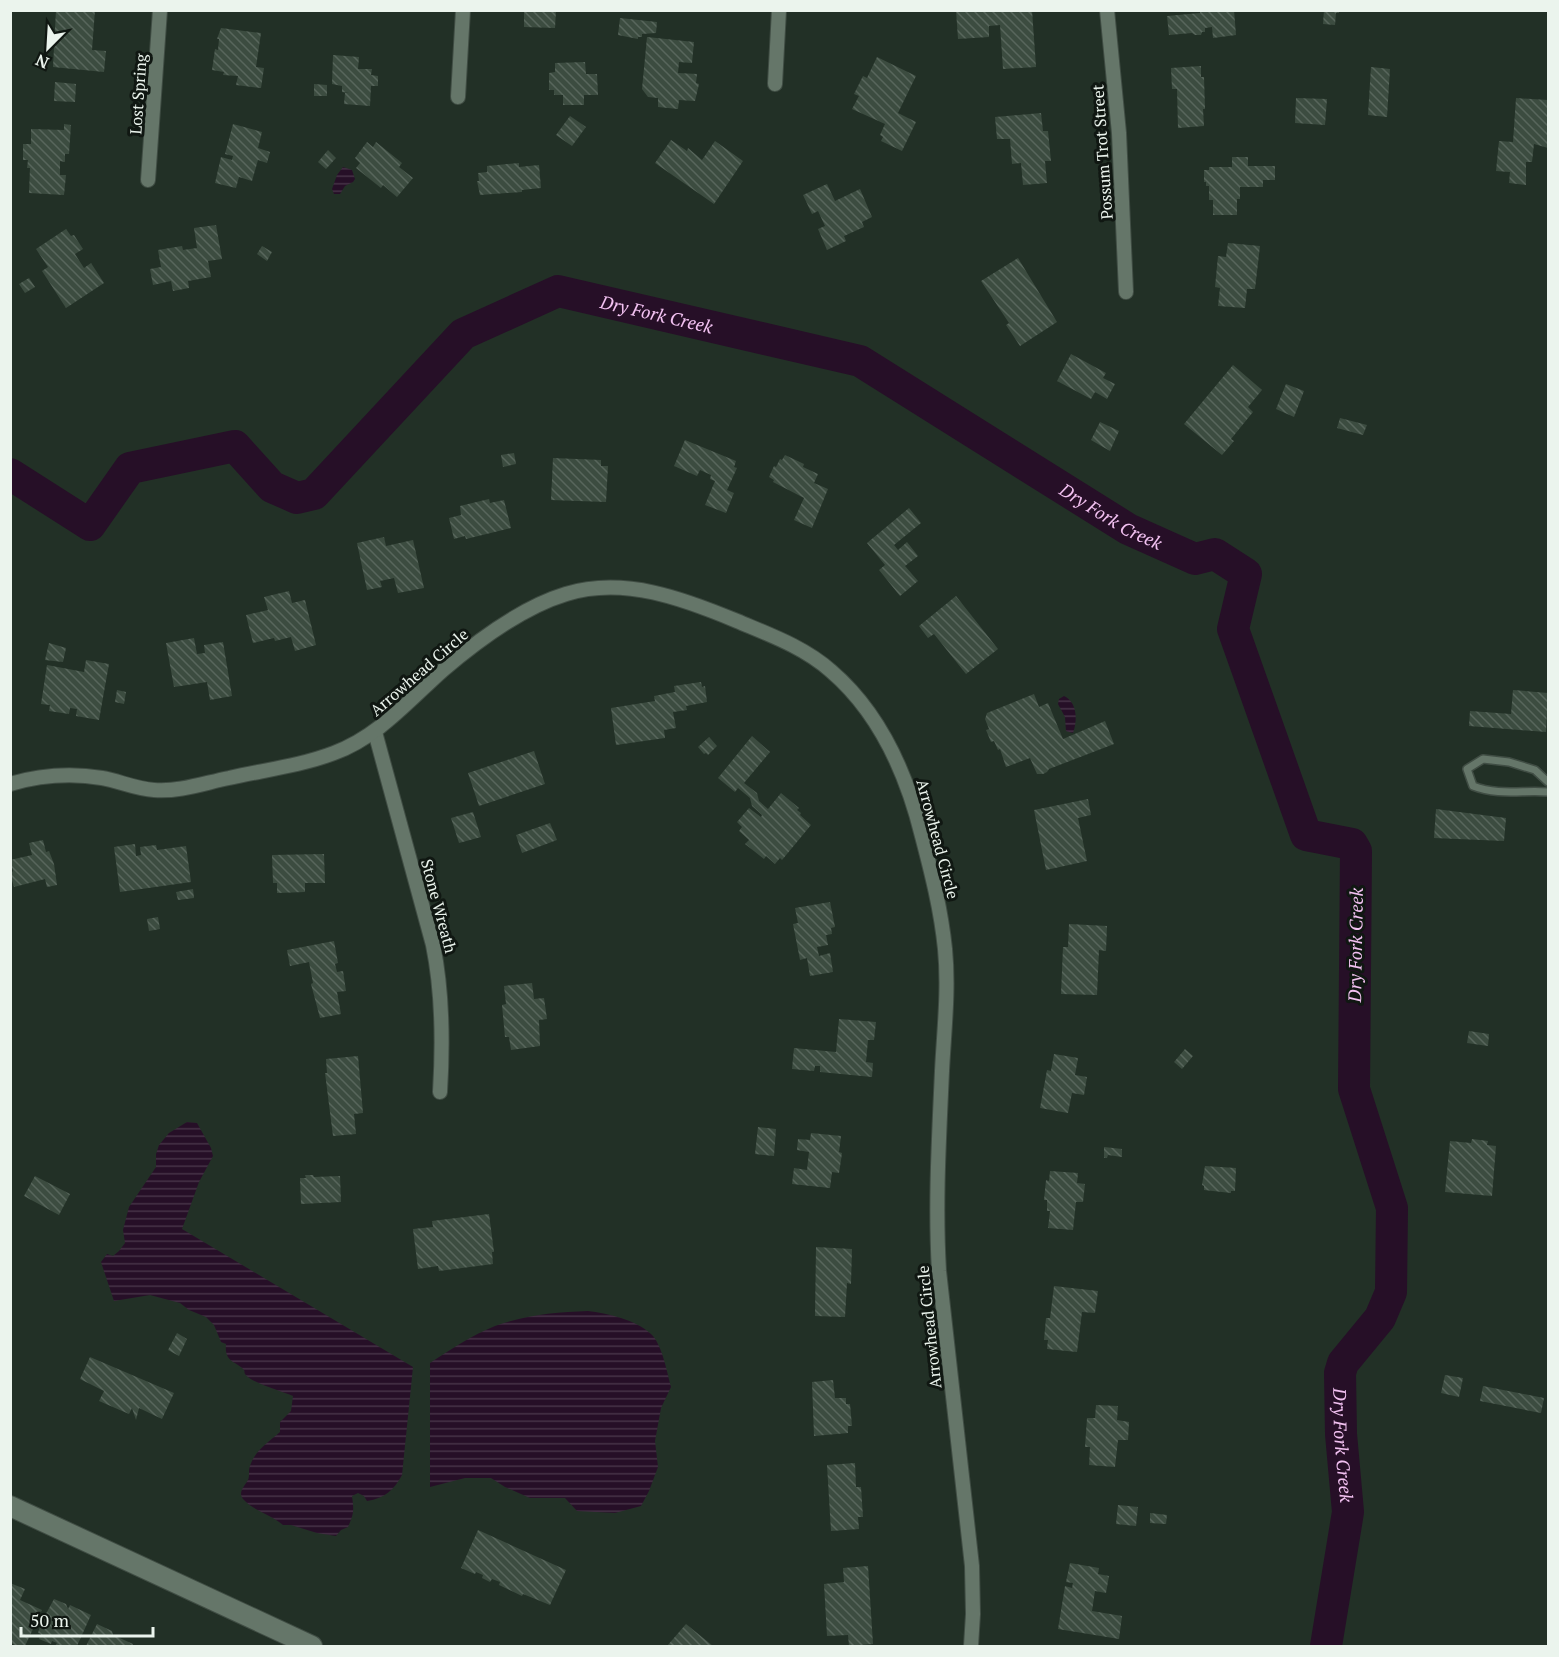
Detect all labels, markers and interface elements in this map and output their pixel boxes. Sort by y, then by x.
north arrow [18,18,78,78]
text: N [32,49,52,74]
street label: Lost Spring [124,52,152,135]
street label: Possum Trot Street [1086,84,1118,220]
water label: Dry Fork Creek [597,289,716,339]
water label: Dry Fork Creek [1054,477,1166,555]
street label: Arrowhead Circle [365,623,473,721]
street label: Arrowhead Circle [911,777,965,901]
street label: Stone Wreath [416,857,462,956]
water label: Dry Fork Creek [1342,887,1368,1003]
street label: Arrowhead Circle [912,1264,946,1390]
water label: Dry Fork Creek [1328,1387,1359,1504]
scale bar [21,1600,153,1638]
text: 50 m [30,1608,70,1632]

